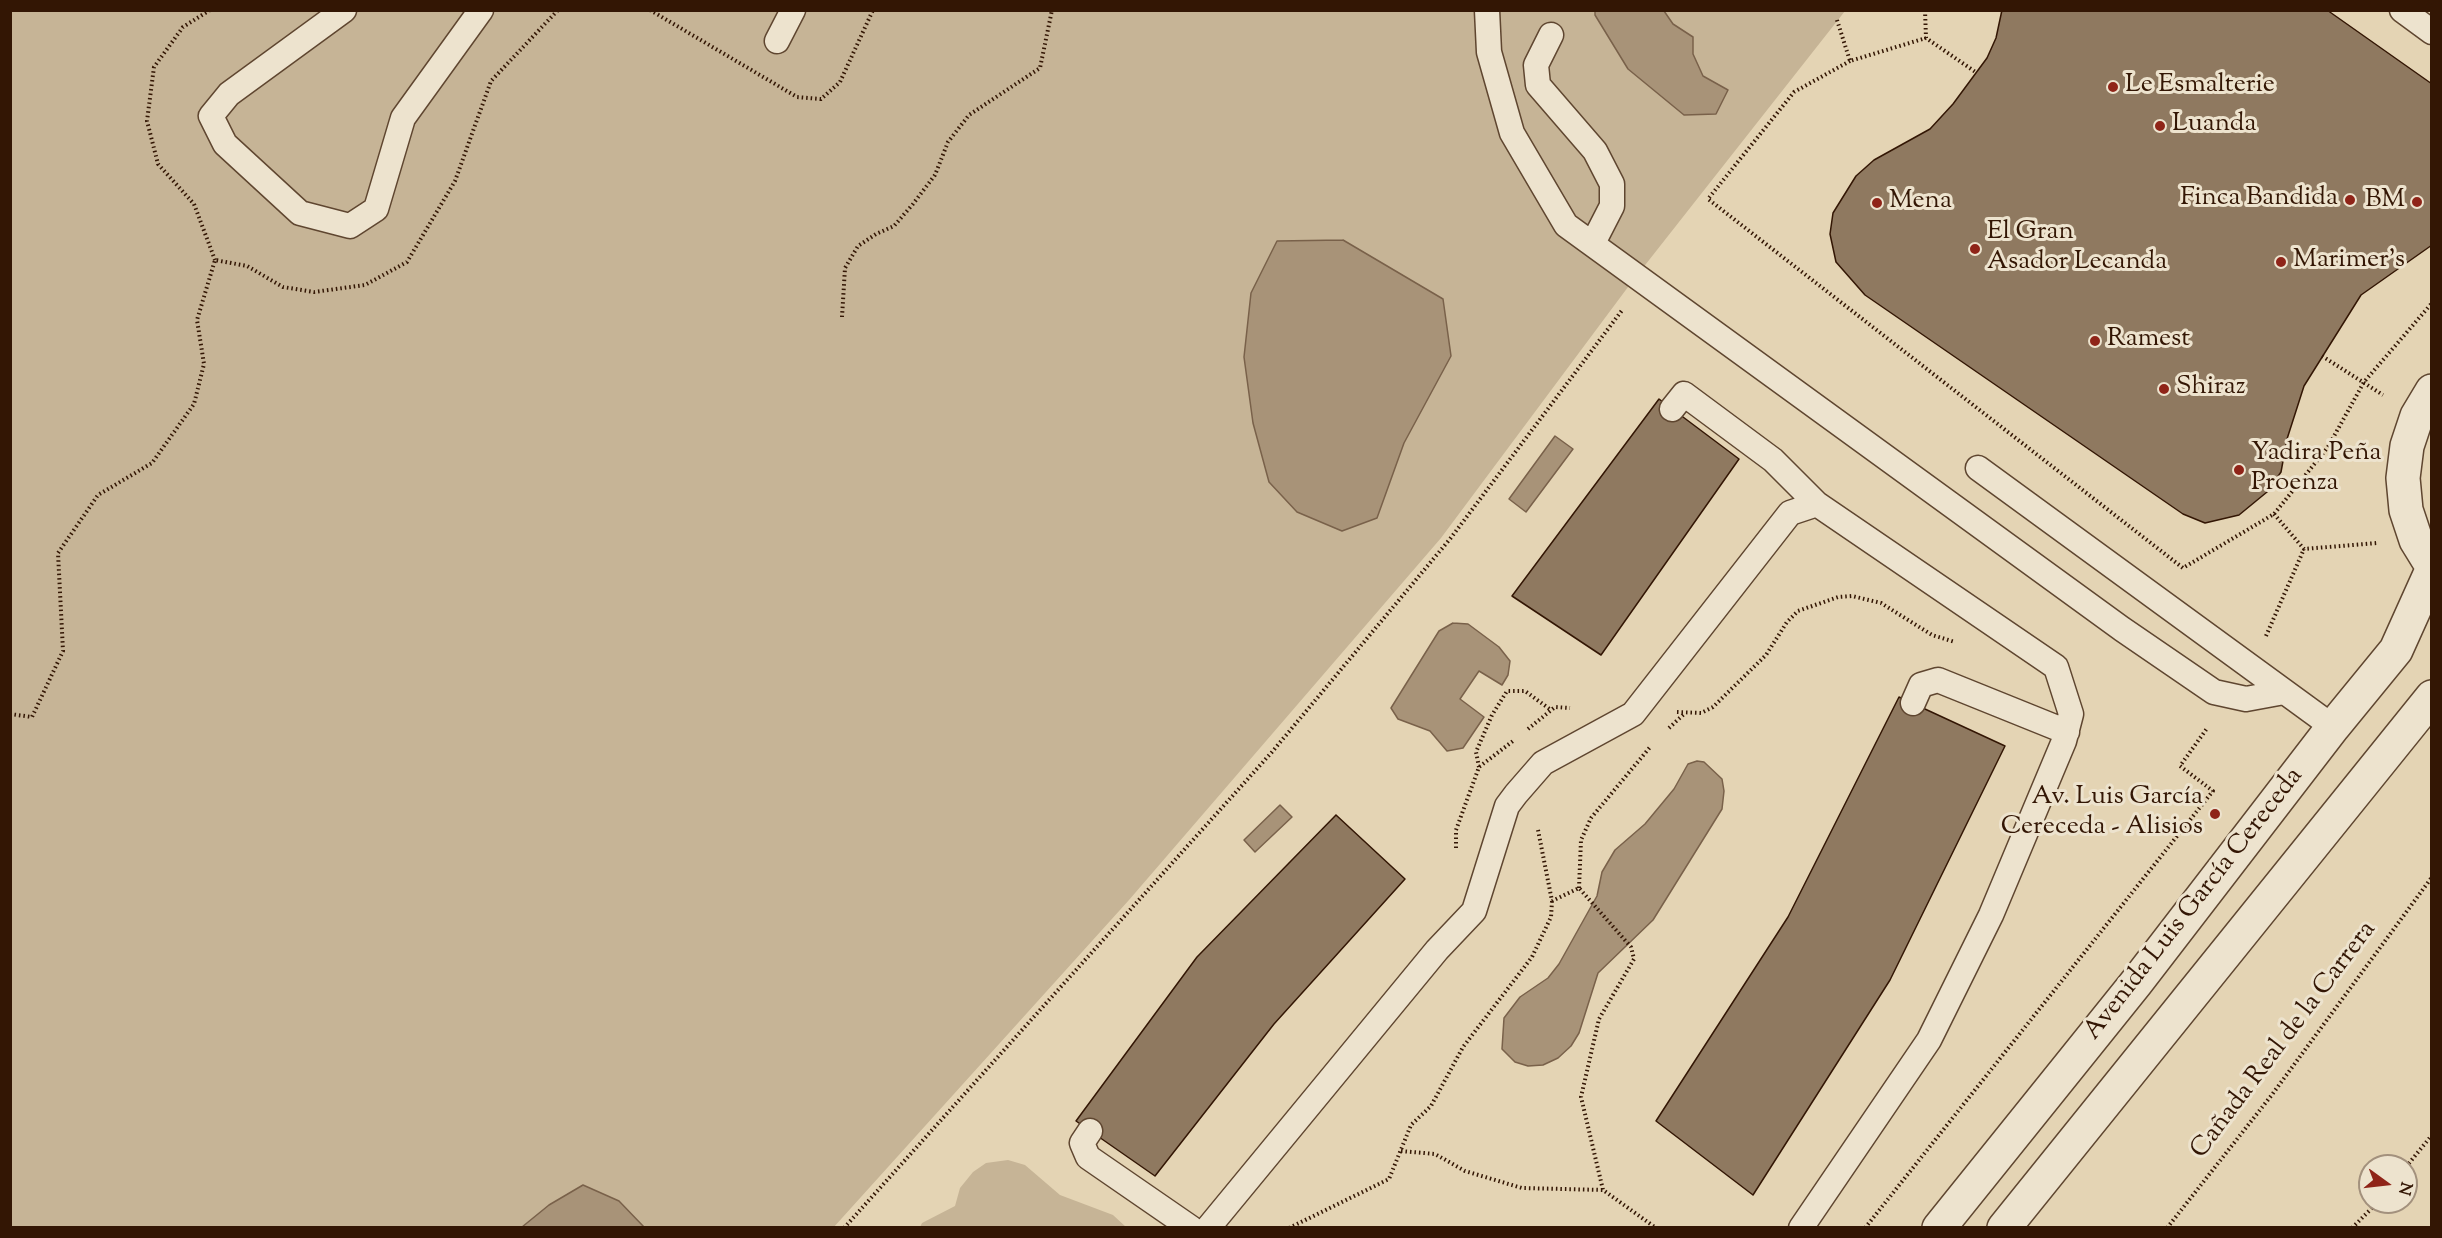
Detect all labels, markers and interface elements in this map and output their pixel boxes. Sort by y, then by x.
place label: Le Esmalterie [2125,71,2275,103]
marker: Le Esmalterie [2106,80,2120,94]
place label: Luanda [2172,110,2256,142]
marker: Luanda [2153,119,2167,133]
place label: Finca Bandida [2180,184,2338,216]
place label: BM [2365,186,2405,218]
place label: Mena [1889,187,1952,219]
marker: Finca Bandida [2343,193,2357,207]
marker: BM [2410,195,2424,209]
marker: Mena [1870,196,1884,210]
place label: El Gran Asador Lecanda [1987,218,2167,280]
marker: El Gran Asador Lecanda [1968,242,1982,256]
place label: Marimer's [2293,246,2405,278]
marker: Marimer's [2274,255,2288,269]
place label: Ramest [2107,325,2190,357]
marker: Ramest [2088,334,2102,348]
place label: Shiraz [2176,373,2246,405]
marker: Shiraz [2157,382,2171,396]
place label: Yadira Peña Proenza [2251,439,2382,500]
marker: Yadira Peña Proenza [2232,463,2246,477]
street label: Avenida Luis García Cereceda [2079,762,2311,1048]
place label: Av. Luis García Cereceda - Alisios [2001,783,2203,844]
marker: Av. Luis García Cereceda - Alisios [2208,807,2222,821]
street label: Cañada Real de la Carrera [2186,916,2384,1166]
north arrow [2358,1154,2418,1214]
text: N [2391,1179,2417,1197]

